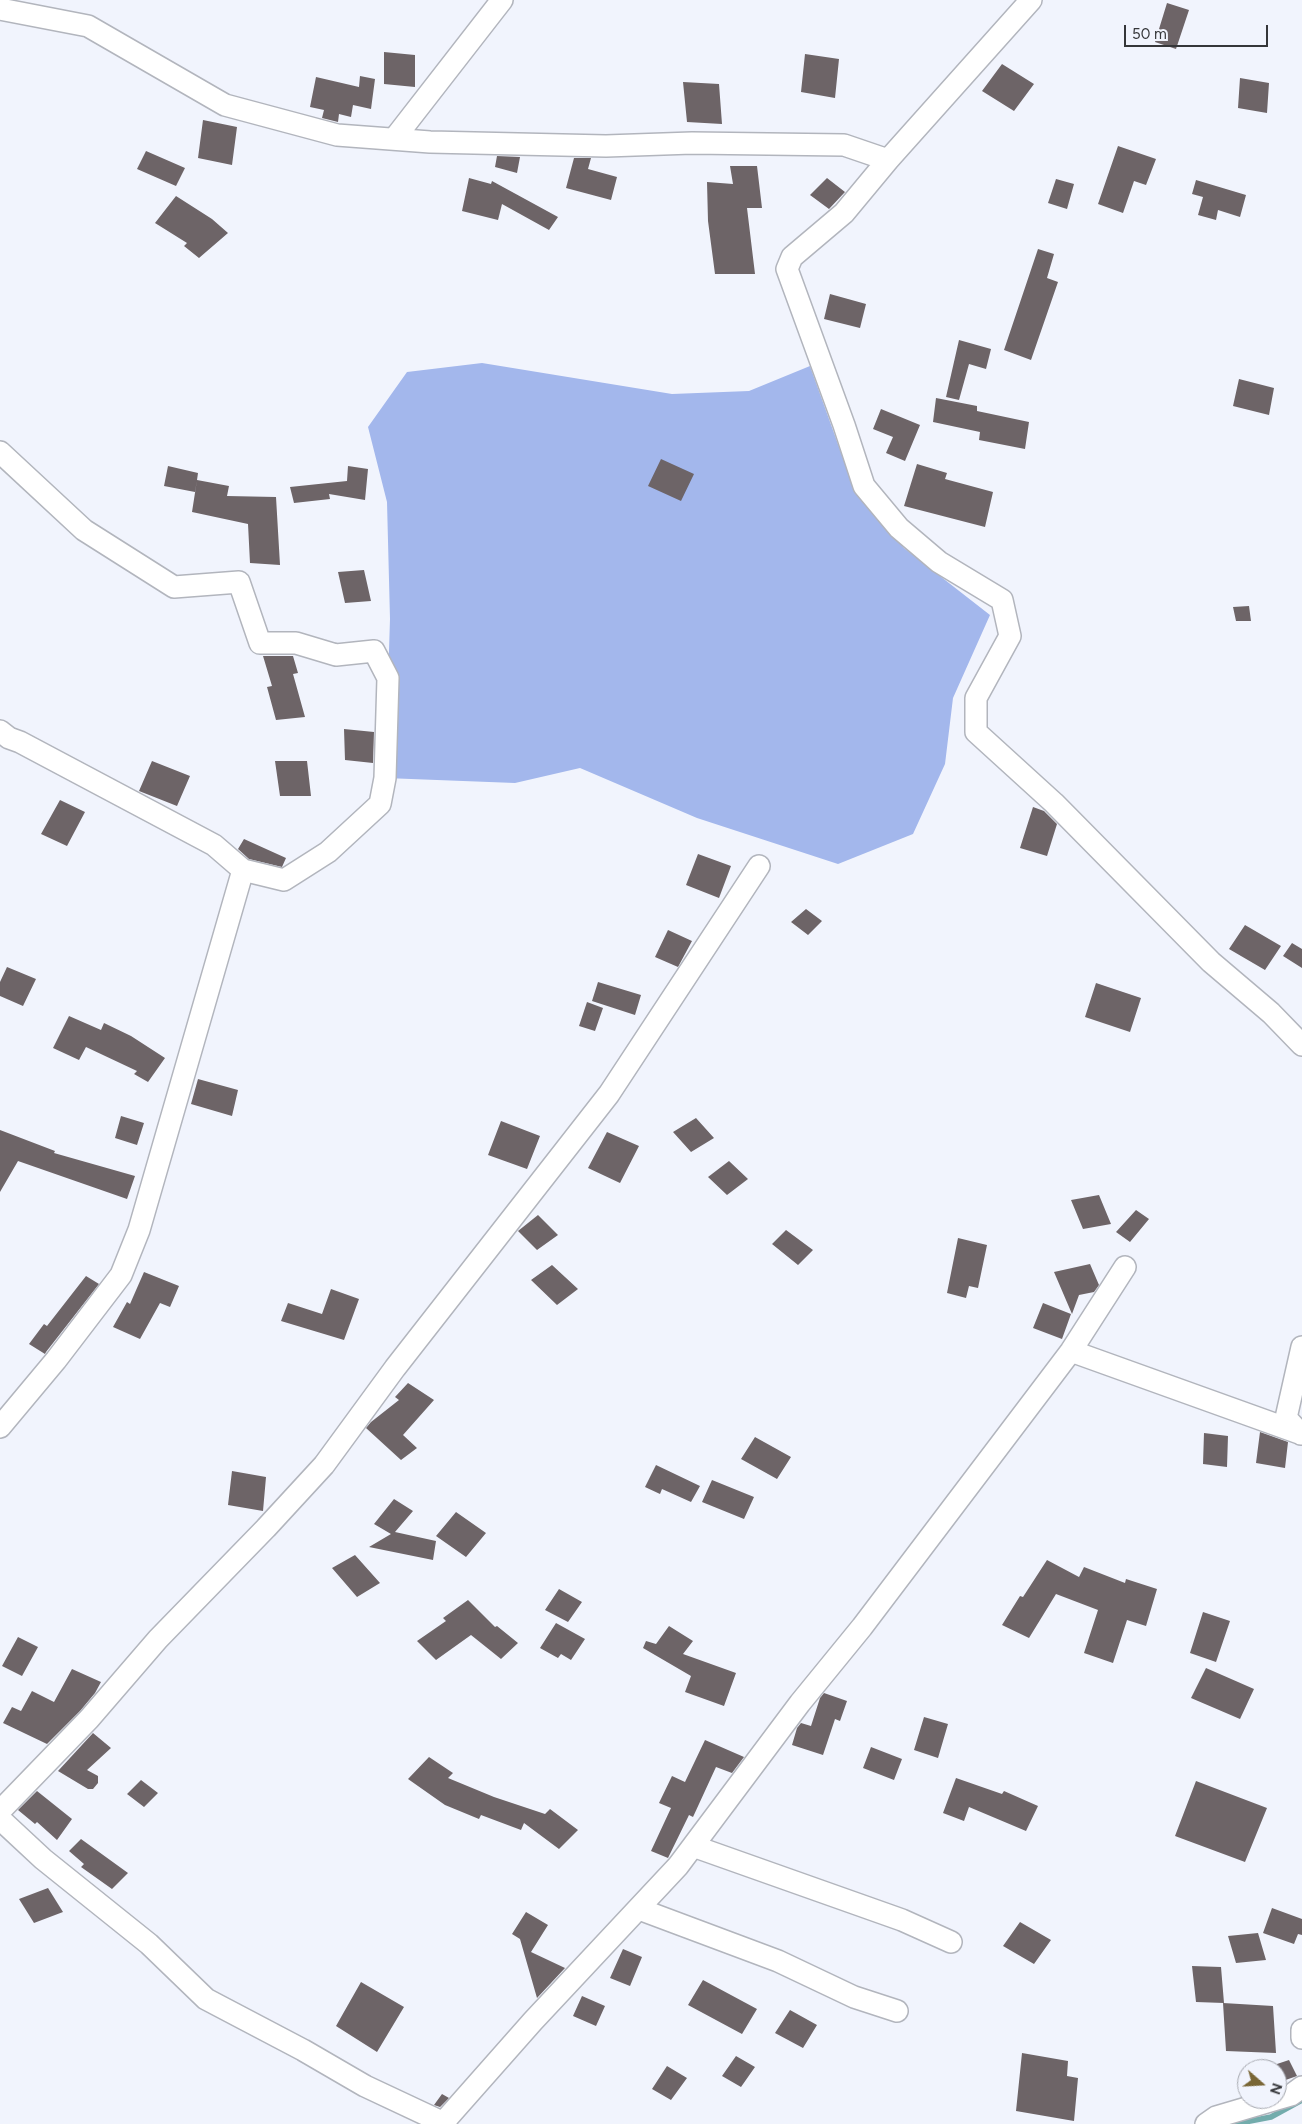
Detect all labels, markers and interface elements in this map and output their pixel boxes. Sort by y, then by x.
scale bar [1127,15,1271,47]
text: 50 m [1132,25,1167,43]
north arrow [1237,2059,1287,2109]
text: N [1266,2081,1286,2097]

